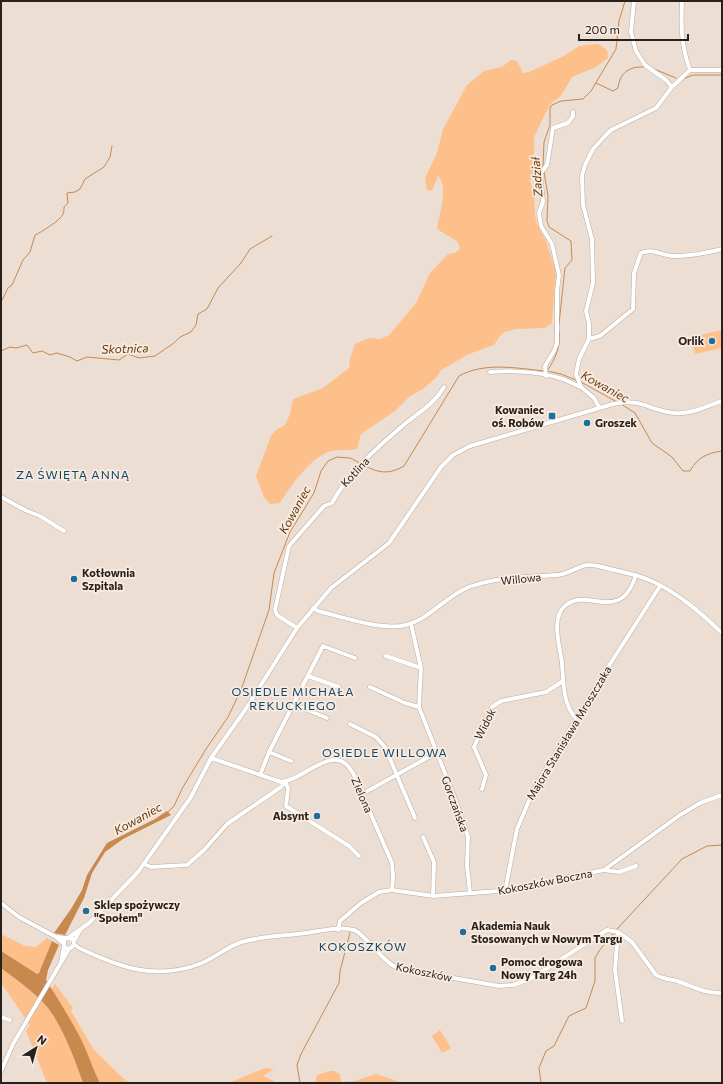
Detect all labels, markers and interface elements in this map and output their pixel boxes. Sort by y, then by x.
scale bar [579,16,688,42]
text: 200 m [585,22,620,36]
water label: Zadział [528,155,544,199]
place label: Orlik [678,334,705,347]
marker: Orlik [707,336,717,346]
water label: Skotnica [101,340,149,356]
water label: Kowaniec [579,367,632,405]
place label: Kowaniec oś. Robów [492,403,544,429]
marker: Kowaniec oś. Robów [547,411,557,421]
place label: Groszek [595,416,637,429]
marker: Groszek [582,418,592,428]
street label: Kotlina [338,454,372,489]
district label: ZA ŚWIĘTĄ ANNĄ [16,467,130,481]
water label: Kowaniec [275,483,313,536]
place label: Kotłownia Szpitala [82,566,135,592]
street label: Willowa [500,570,542,587]
marker: Kotłownia Szpitala [69,574,79,584]
street label: Majora Stanisława Mroszczaka [523,663,614,802]
district label: OSIEDLE MICHAŁA REKUCKIEGO [231,684,355,712]
street label: Widok [471,706,498,741]
district label: OSIEDLE WILLOWA [322,745,448,759]
street label: Gorczańska [439,774,472,834]
street label: Zielona [349,775,376,815]
water label: Kowaniec [111,799,164,837]
place label: Absynt [273,809,309,822]
marker: Absynt [312,811,322,821]
street label: Kokoszków Boczna [497,866,593,897]
place label: Sklep spożywczy "Społem" [94,898,180,924]
marker: Sklep spożywczy "Społem" [81,906,91,916]
place label: Akademia Nauk Stosowanych w Nowym Targu [471,919,622,945]
marker: Akademia Nauk Stosowanych w Nowym Targu [458,927,468,937]
district label: KOKOSZKÓW [319,939,407,953]
place label: Pomoc drogowa Nowy Targ 24h [501,955,583,981]
street label: Kokoszków [395,959,454,984]
marker: Pomoc drogowa Nowy Targ 24h [488,963,498,973]
north arrow [16,1028,56,1068]
text: N [35,1032,50,1047]

